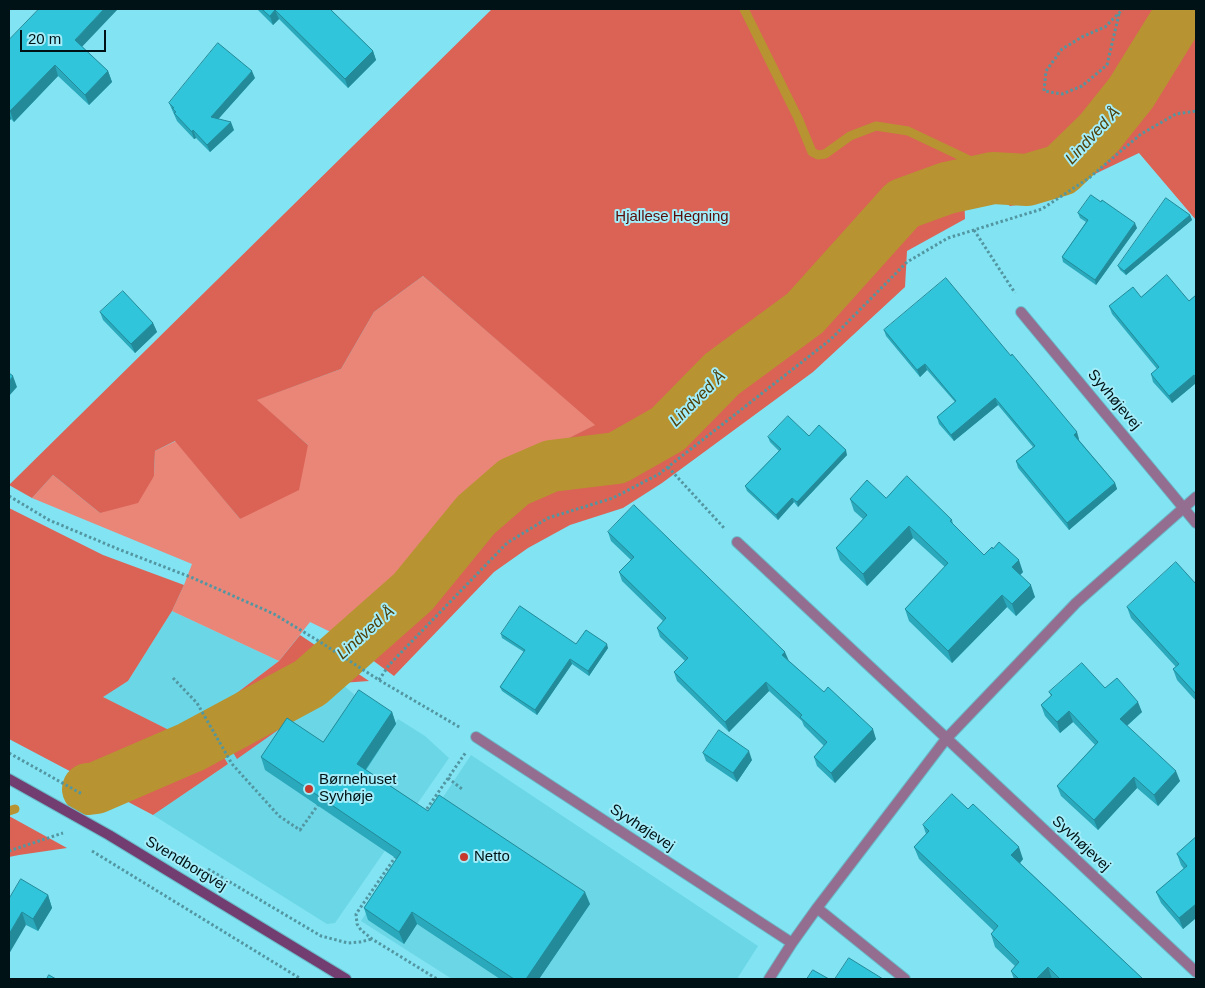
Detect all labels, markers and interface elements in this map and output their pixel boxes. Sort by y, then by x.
scale bar [22,20,109,52]
text: 20 m [28,30,61,47]
water label: Lindved Å [1062,103,1124,169]
park label: Hjallese Hegning [615,208,729,226]
street label: Syvhøjevej [1084,366,1144,434]
water label: Lindved Å [666,367,730,431]
water label: Lindved Å [333,602,399,664]
place label: Børnehuset Syvhøje [319,771,397,806]
marker: Børnehuset Syvhøje [303,783,315,795]
street label: Syvhøjevej [606,800,678,856]
street label: Syvhøjevej [1048,812,1114,876]
street label: Svendborgvej [142,833,230,895]
place label: Netto [474,848,510,866]
marker: Netto [458,851,470,863]

